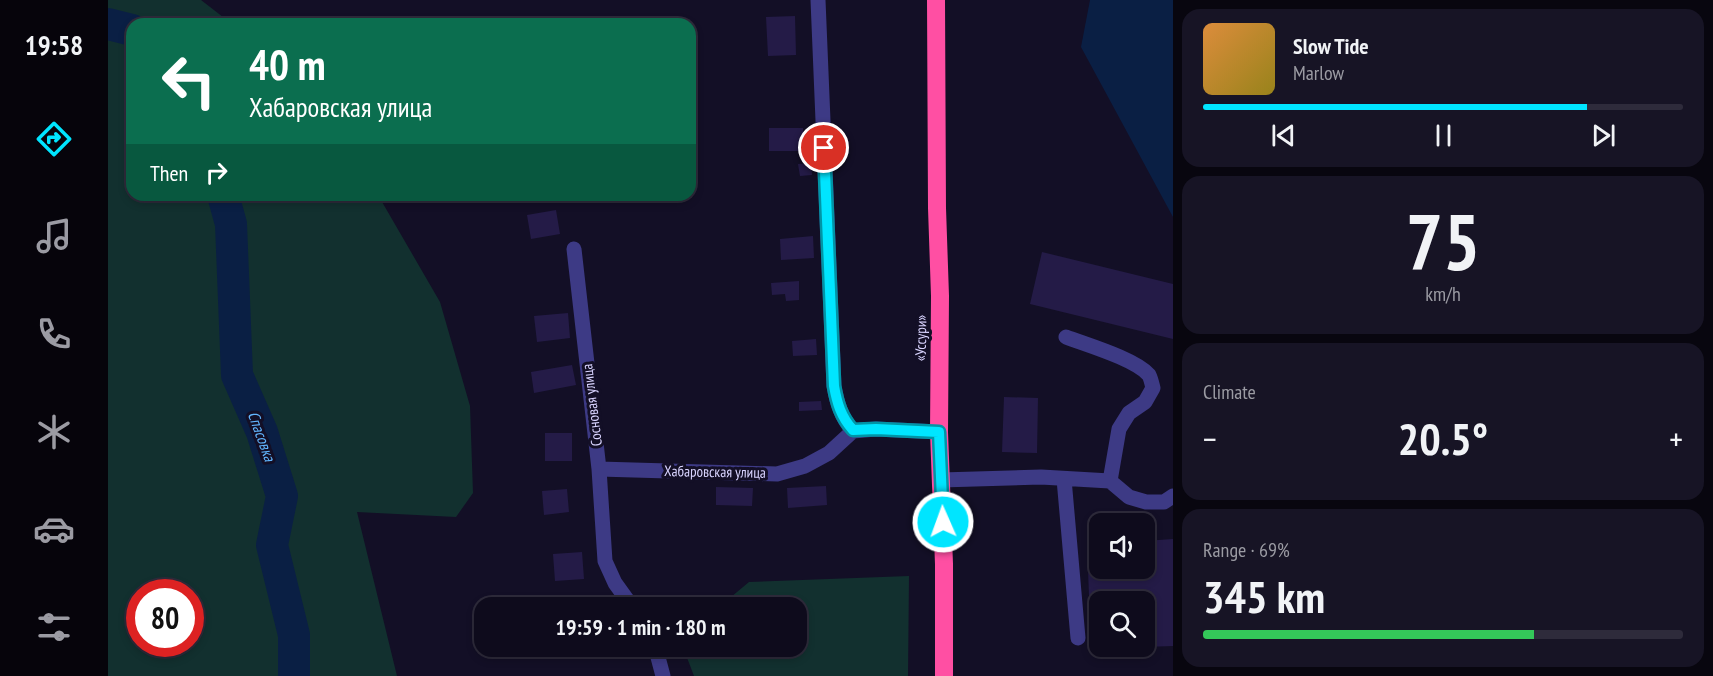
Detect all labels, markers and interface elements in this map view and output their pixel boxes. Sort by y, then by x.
text: 19:58 [25,28,83,62]
text: Slow Tide [1293,32,1369,60]
text: 40 m [249,37,326,92]
icon: left [150,42,228,120]
text: Marlow [1293,60,1344,86]
text: Хабаровская улица [249,90,432,124]
icon: directions [33,118,75,160]
icon: previous [1267,119,1300,152]
icon: pause [1427,119,1460,152]
icon: next [1587,119,1620,152]
pin [798,122,849,173]
icon: arrive [807,131,840,164]
icon: right [200,156,233,189]
text: Then [150,159,188,187]
text: 75 [1406,191,1480,292]
icon: music [33,215,75,257]
text: km/h [1425,281,1461,307]
icon: phone [33,313,75,355]
street label: «Уссури» [911,314,930,361]
street label: Сосновая улица [577,363,606,447]
text: Climate [1203,379,1256,405]
water label: Спасовка [244,408,281,465]
text: 20.5° [1398,409,1488,467]
icon: climate [33,411,75,453]
text: − [1203,417,1217,460]
text: + [1669,417,1683,460]
street label: Хабаровская улица [664,461,766,482]
position arrow [911,490,975,554]
icon: car [33,508,75,550]
map controls [1089,513,1155,657]
button: sound [1089,513,1155,579]
text: Range · 69% [1203,537,1290,563]
text: 345 km [1203,567,1325,625]
speed limit sign: 80 [126,579,204,657]
button: search [1089,591,1155,657]
icon: filters [33,606,75,648]
text: 19:59 · 1 min · 180 m [555,613,726,641]

